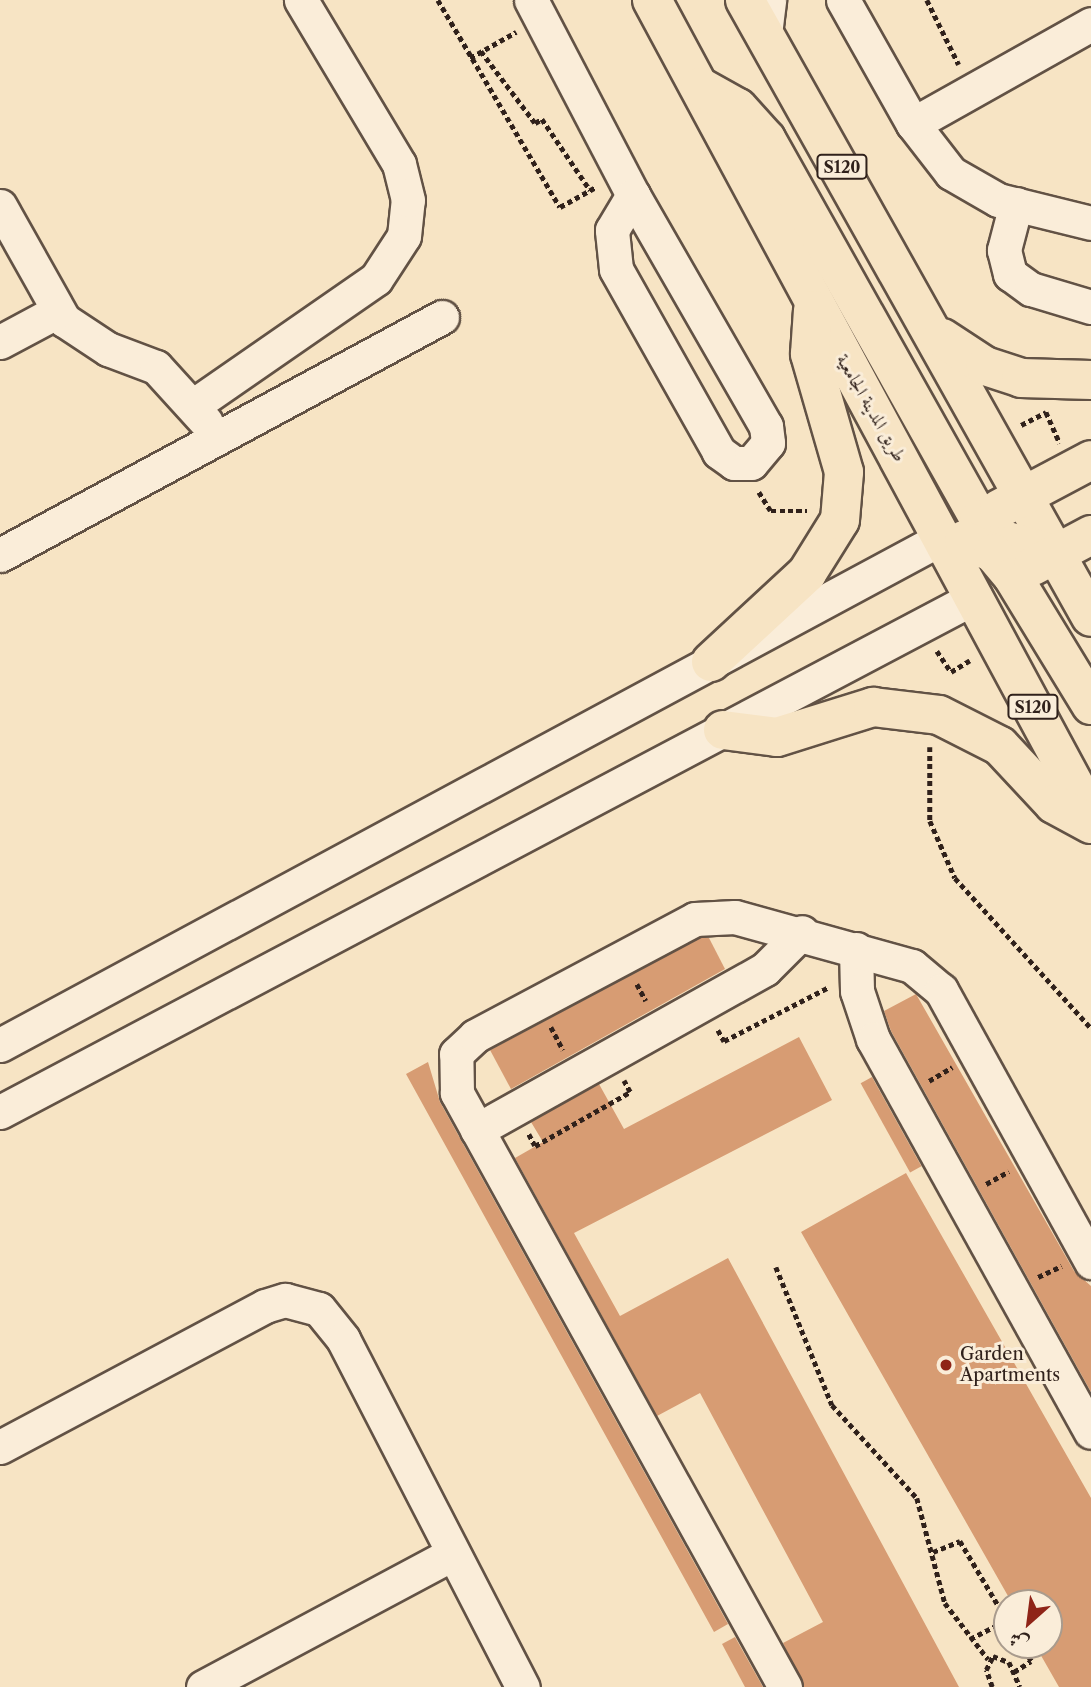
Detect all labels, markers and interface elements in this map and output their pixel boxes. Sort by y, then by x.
road number: S120 [816,154,868,180]
street label: طريق المدينة الجامعية [831,350,911,466]
road number: S120 [1007,694,1059,720]
place label: Garden Apartments [960,1344,1060,1386]
marker: Garden Apartments [938,1357,954,1373]
north arrow [993,1589,1063,1659]
text: ش [1005,1627,1033,1656]

